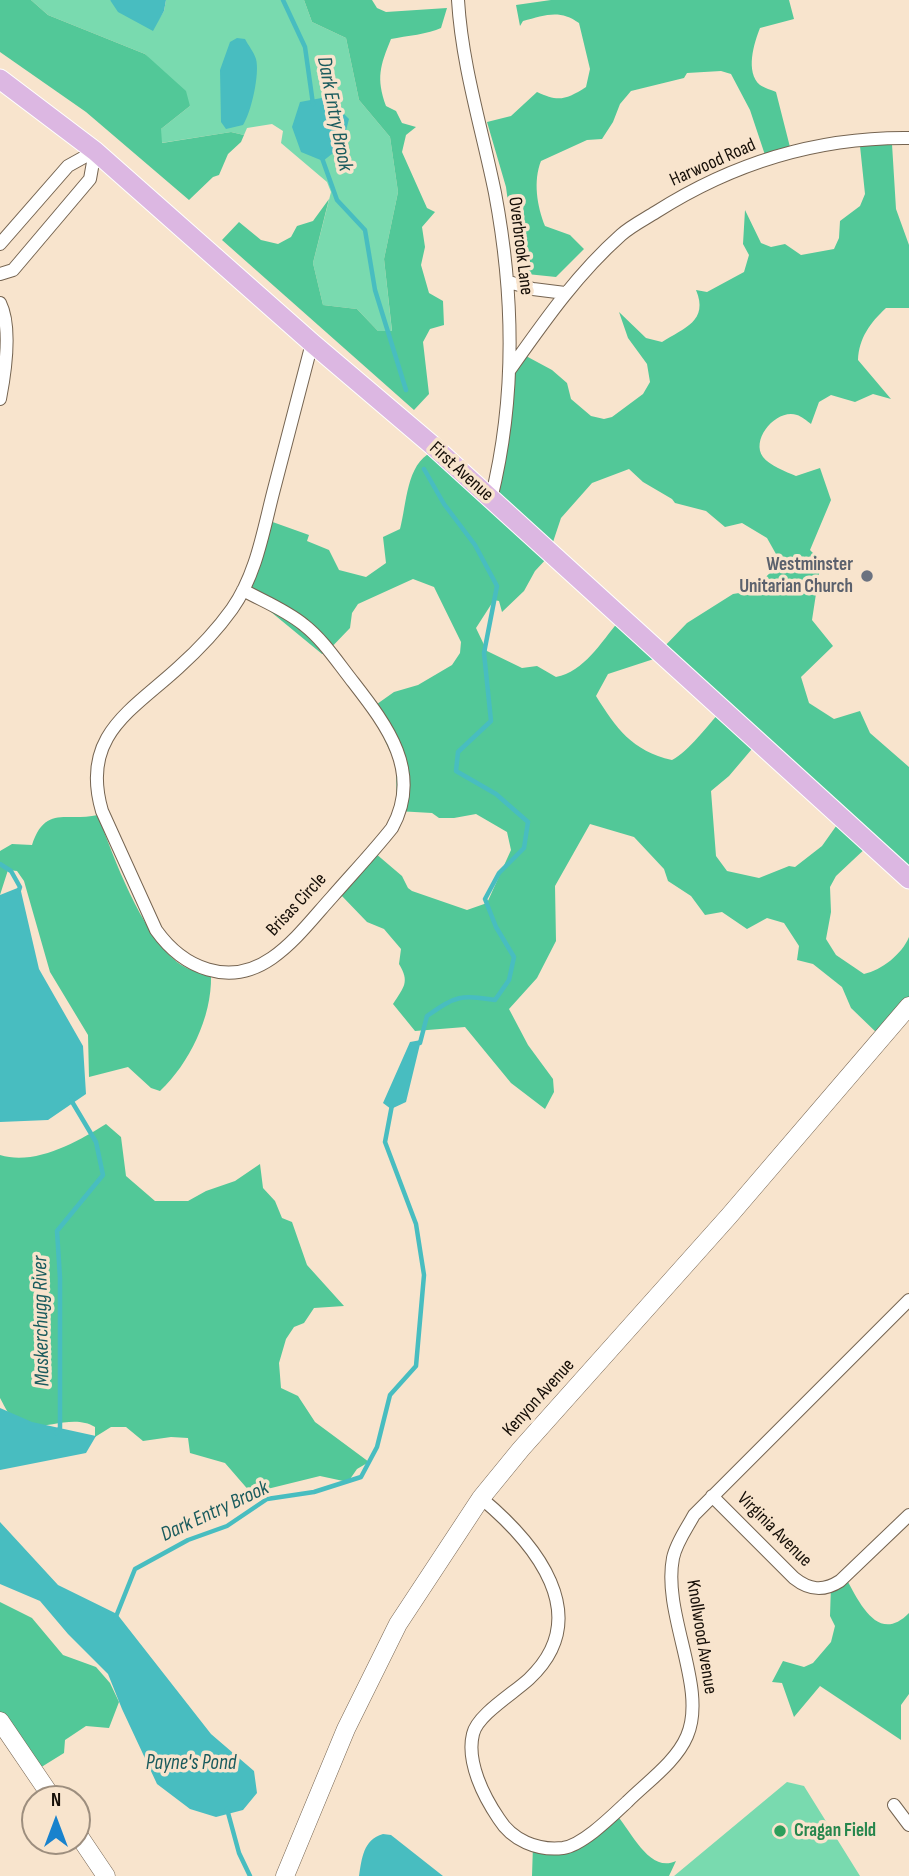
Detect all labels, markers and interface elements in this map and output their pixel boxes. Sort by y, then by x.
water label: Dark Entry Brook [311,55,357,173]
street label: Harwood Road [666,134,760,192]
street label: Overbrook Lane [503,196,537,296]
street label: First Avenue [424,437,498,507]
place label: Westminster Unitarian Church [739,554,853,598]
marker: Westminster Unitarian Church [859,568,875,584]
street label: Brisas Circle [262,869,332,941]
water label: Maskerchugg River [28,1256,56,1386]
street label: Kenyon Avenue [498,1354,580,1442]
water label: Dark Entry Brook [157,1476,273,1548]
street label: Virginia Avenue [732,1488,816,1572]
street label: Knollwood Avenue [681,1578,721,1696]
water label: Payne's Pond [146,1751,236,1777]
north arrow [21,1785,91,1855]
text: N [51,1789,61,1812]
place label: Cragan Field [794,1820,876,1842]
marker: Cragan Field [772,1823,788,1839]

